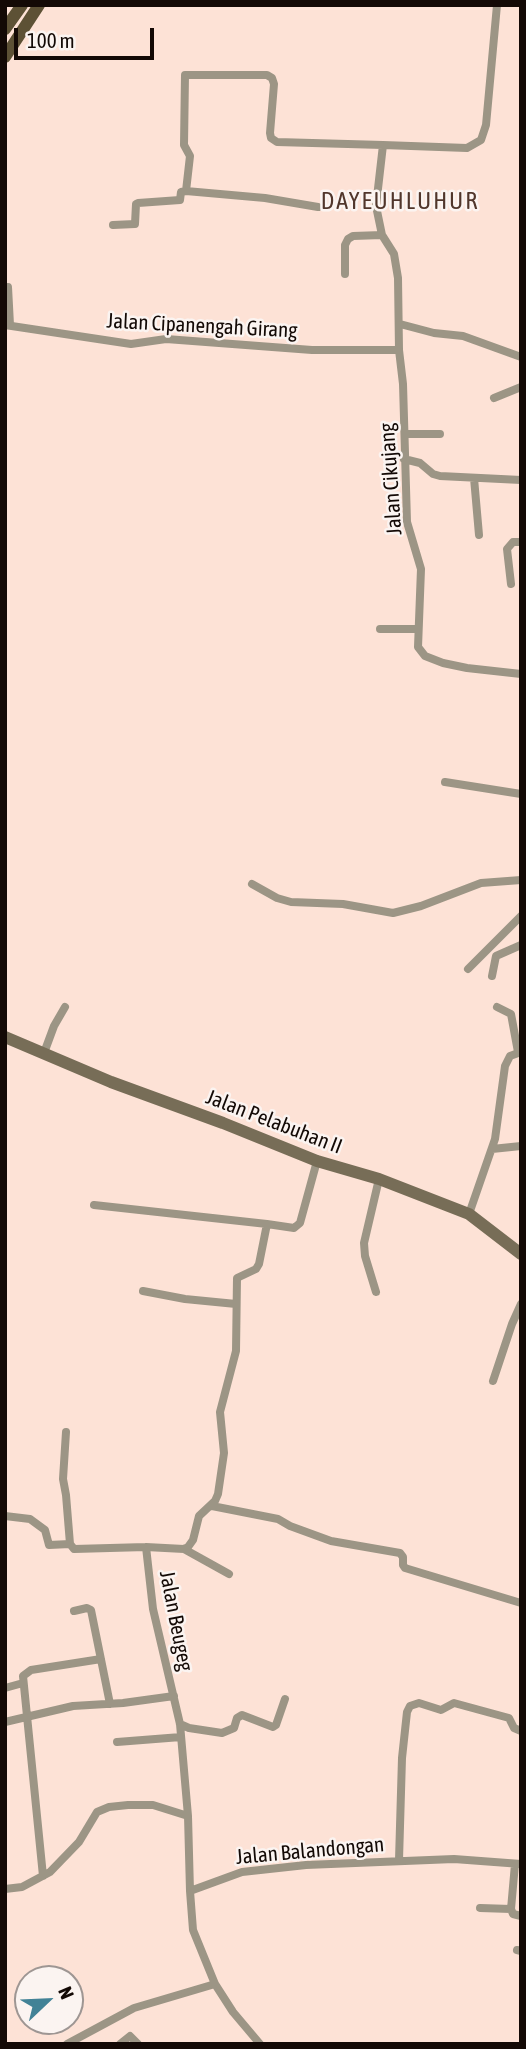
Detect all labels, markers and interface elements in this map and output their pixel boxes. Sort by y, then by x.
scale bar [18,14,158,58]
text: 100 m [27,28,75,52]
district label: DAYEUHLUHUR [322,187,478,215]
street label: Jalan Cipanengah Girang [106,308,298,344]
street label: Jalan Cikujang [375,422,407,536]
street label: Jalan Pelabuhan II [202,1084,346,1160]
street label: Jalan Beugeg [154,1569,198,1673]
street label: Jalan Balandongan [235,1832,385,1870]
north arrow [14,1965,84,2035]
text: N [54,1983,79,2002]

